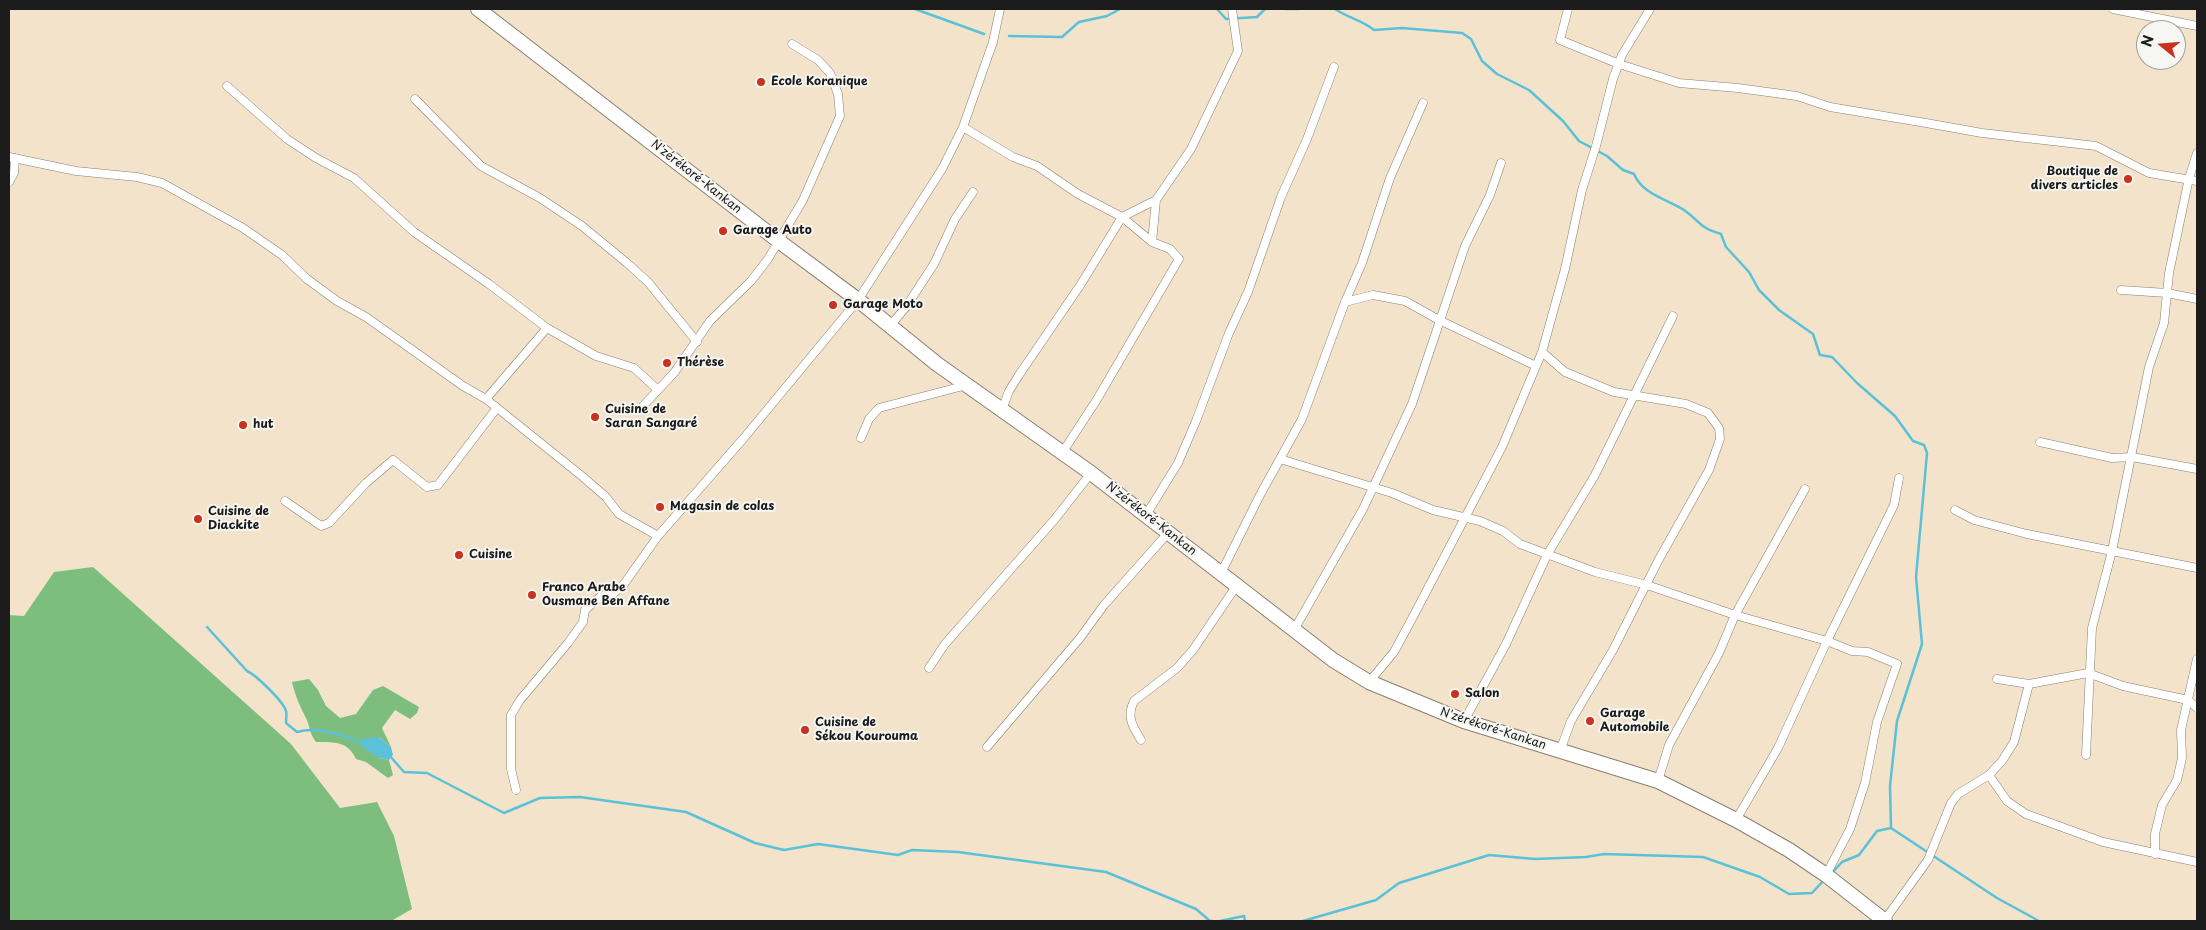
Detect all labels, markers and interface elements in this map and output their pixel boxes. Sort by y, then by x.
north arrow [2136,20,2186,70]
text: N [2135,32,2159,49]
place label: Ecole Koranique [771,75,867,89]
marker: Ecole Koranique [755,76,767,88]
street label: N'zérékoré-Kankan [648,137,744,217]
place label: Boutique de divers articles [2031,165,2118,193]
marker: Boutique de divers articles [2122,173,2134,185]
place label: Garage Auto [733,224,812,238]
marker: Garage Auto [717,225,729,237]
place label: Garage Moto [843,298,923,312]
marker: Garage Moto [827,299,839,311]
place label: Thérèse [677,356,724,370]
marker: Thérèse [661,357,673,369]
place label: Cuisine de Saran Sangaré [605,403,697,431]
marker: Cuisine de Saran Sangaré [589,411,601,423]
place label: hut [253,418,274,432]
marker: hut [237,419,249,431]
street label: N'zérékoré-Kankan [1103,479,1199,559]
place label: Magasin de colas [670,500,774,514]
marker: Magasin de colas [654,501,666,513]
place label: Cuisine de Diackite [208,505,269,533]
marker: Cuisine de Diackite [192,513,204,525]
place label: Cuisine [469,548,512,562]
marker: Cuisine [453,549,465,561]
place label: Franco Arabe Ousmane Ben Affane [542,581,670,609]
marker: Franco Arabe Ousmane Ben Affane [526,589,538,601]
place label: Salon [1465,687,1500,701]
marker: Salon [1449,688,1461,700]
street label: N'zérékoré-Kankan [1438,705,1548,753]
place label: Garage Automobile [1600,707,1670,735]
marker: Garage Automobile [1584,715,1596,727]
place label: Cuisine de Sékou Kourouma [815,716,918,744]
marker: Cuisine de Sékou Kourouma [799,724,811,736]

